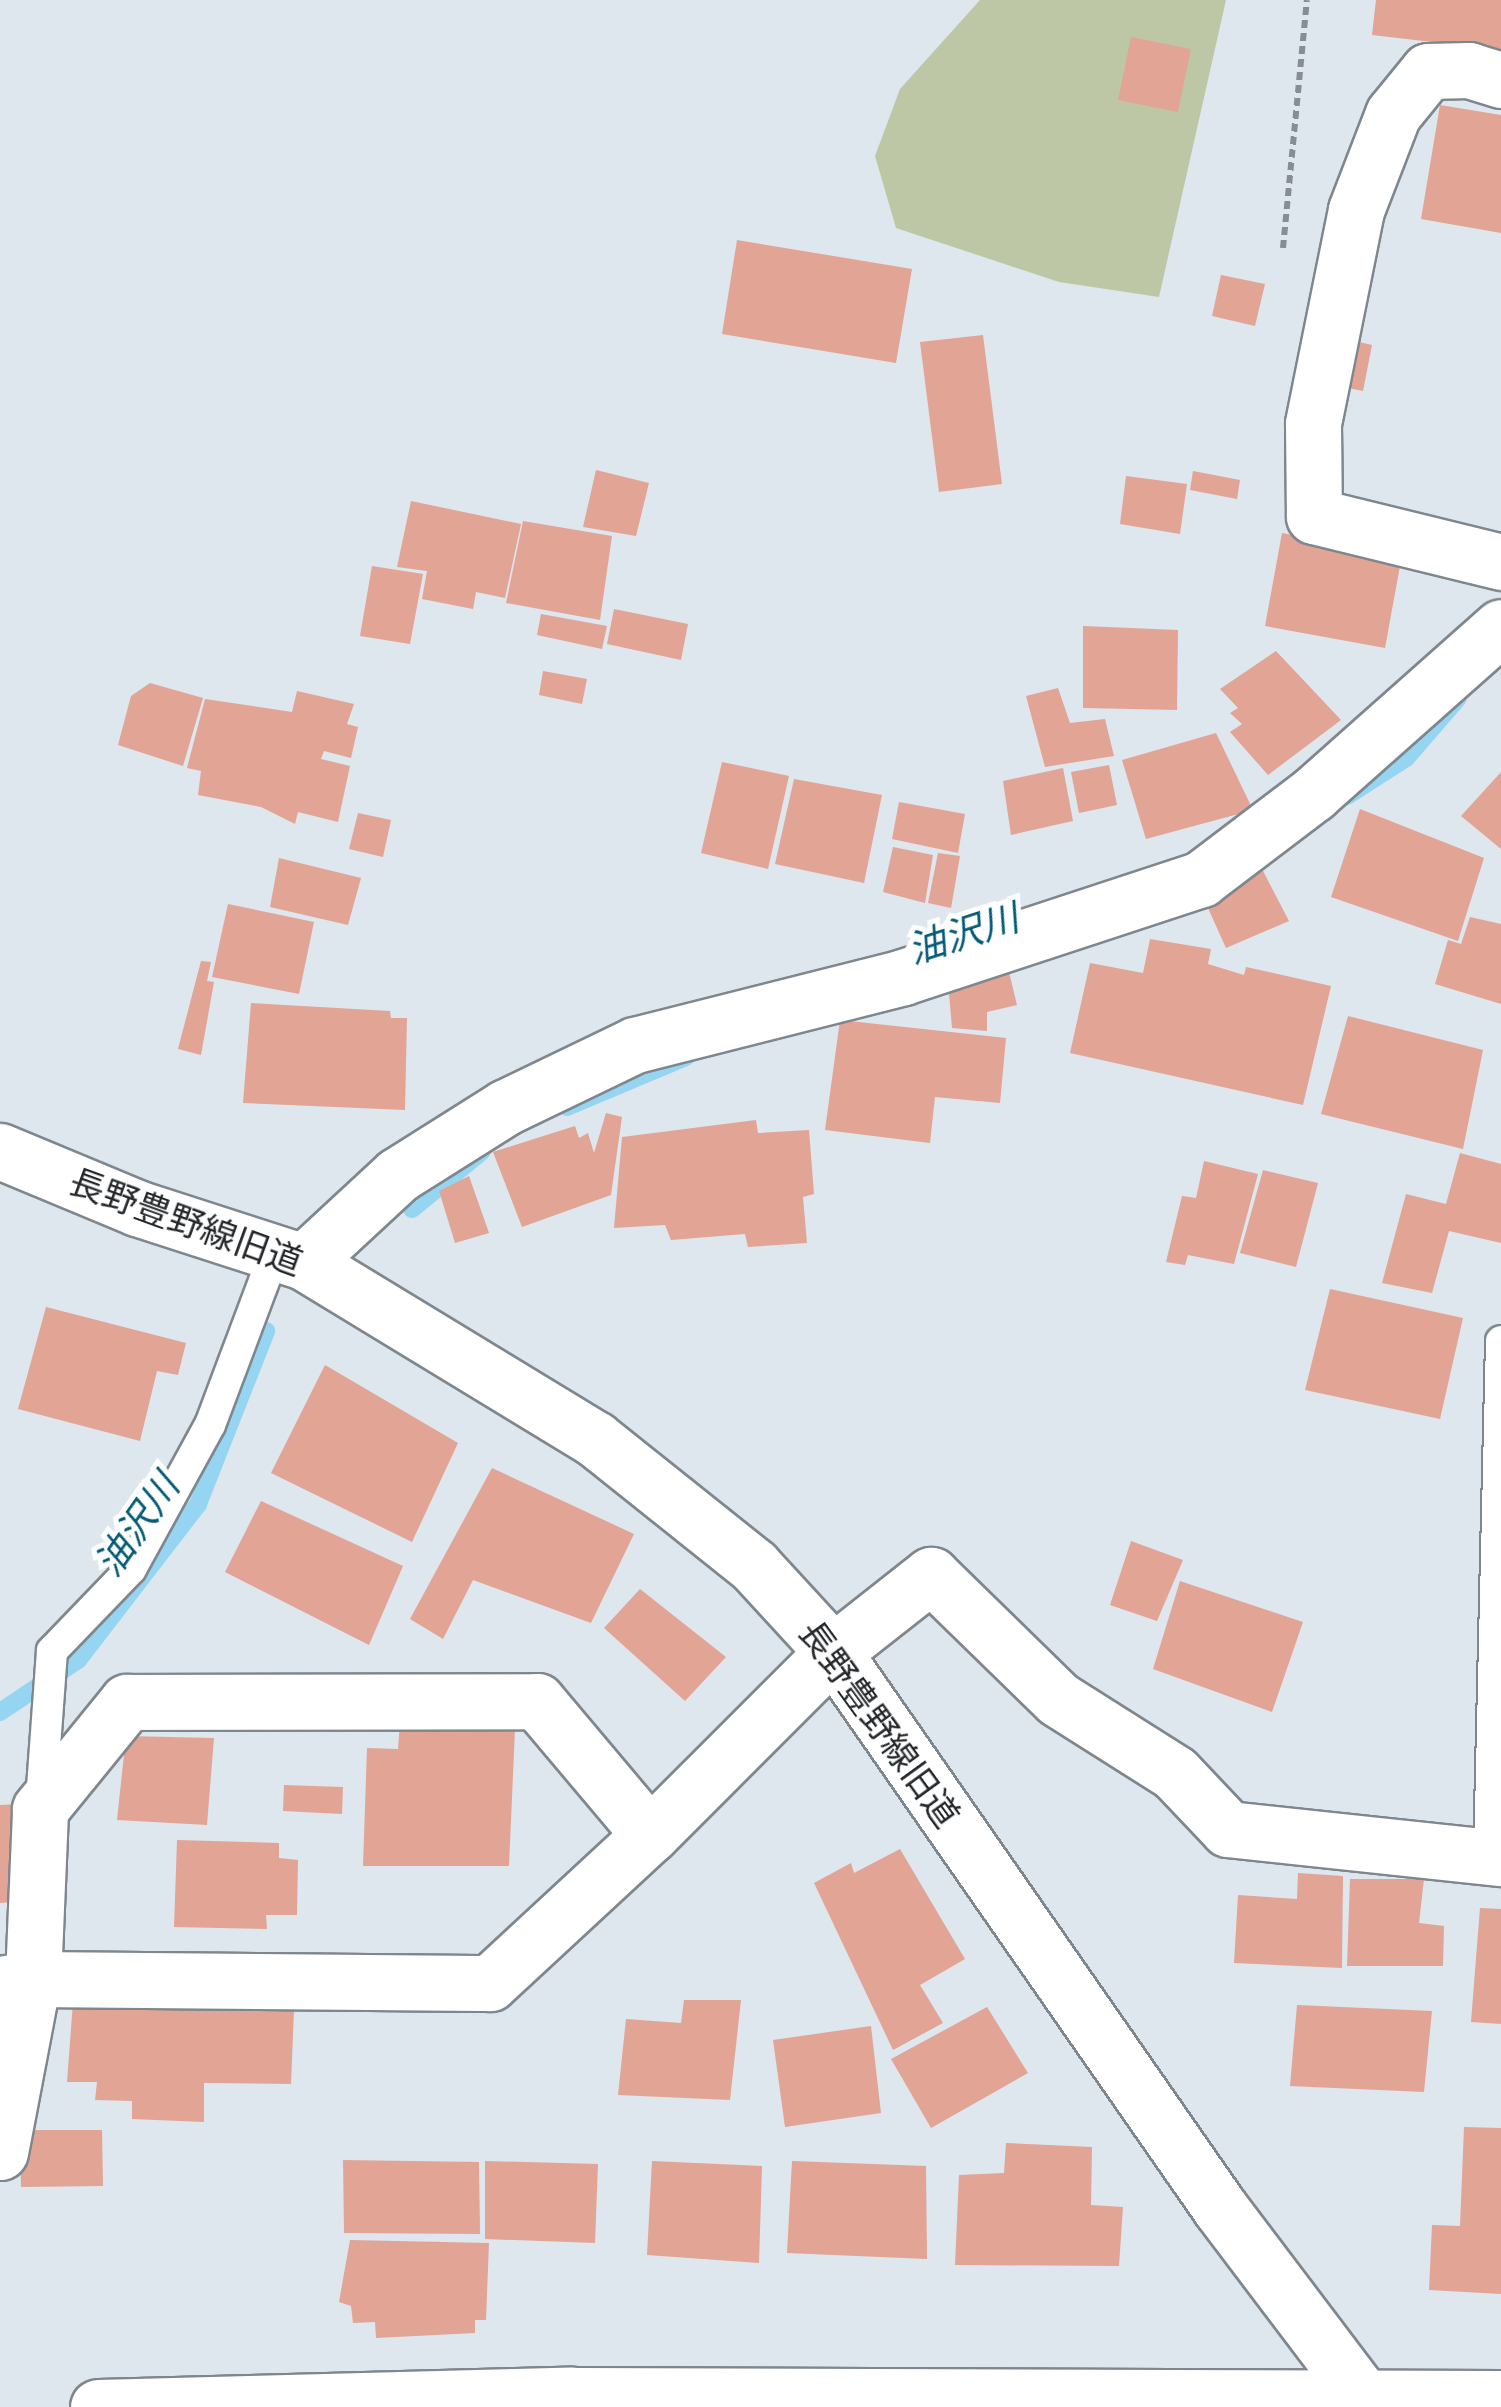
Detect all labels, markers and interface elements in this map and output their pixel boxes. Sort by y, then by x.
water label: 油沢川 [902,895,1024,973]
street label: 長野豊野線旧道 [64,1160,308,1284]
water label: 油沢川 [86,1465,188,1585]
street label: 長野豊野線旧道 [790,1613,968,1835]

